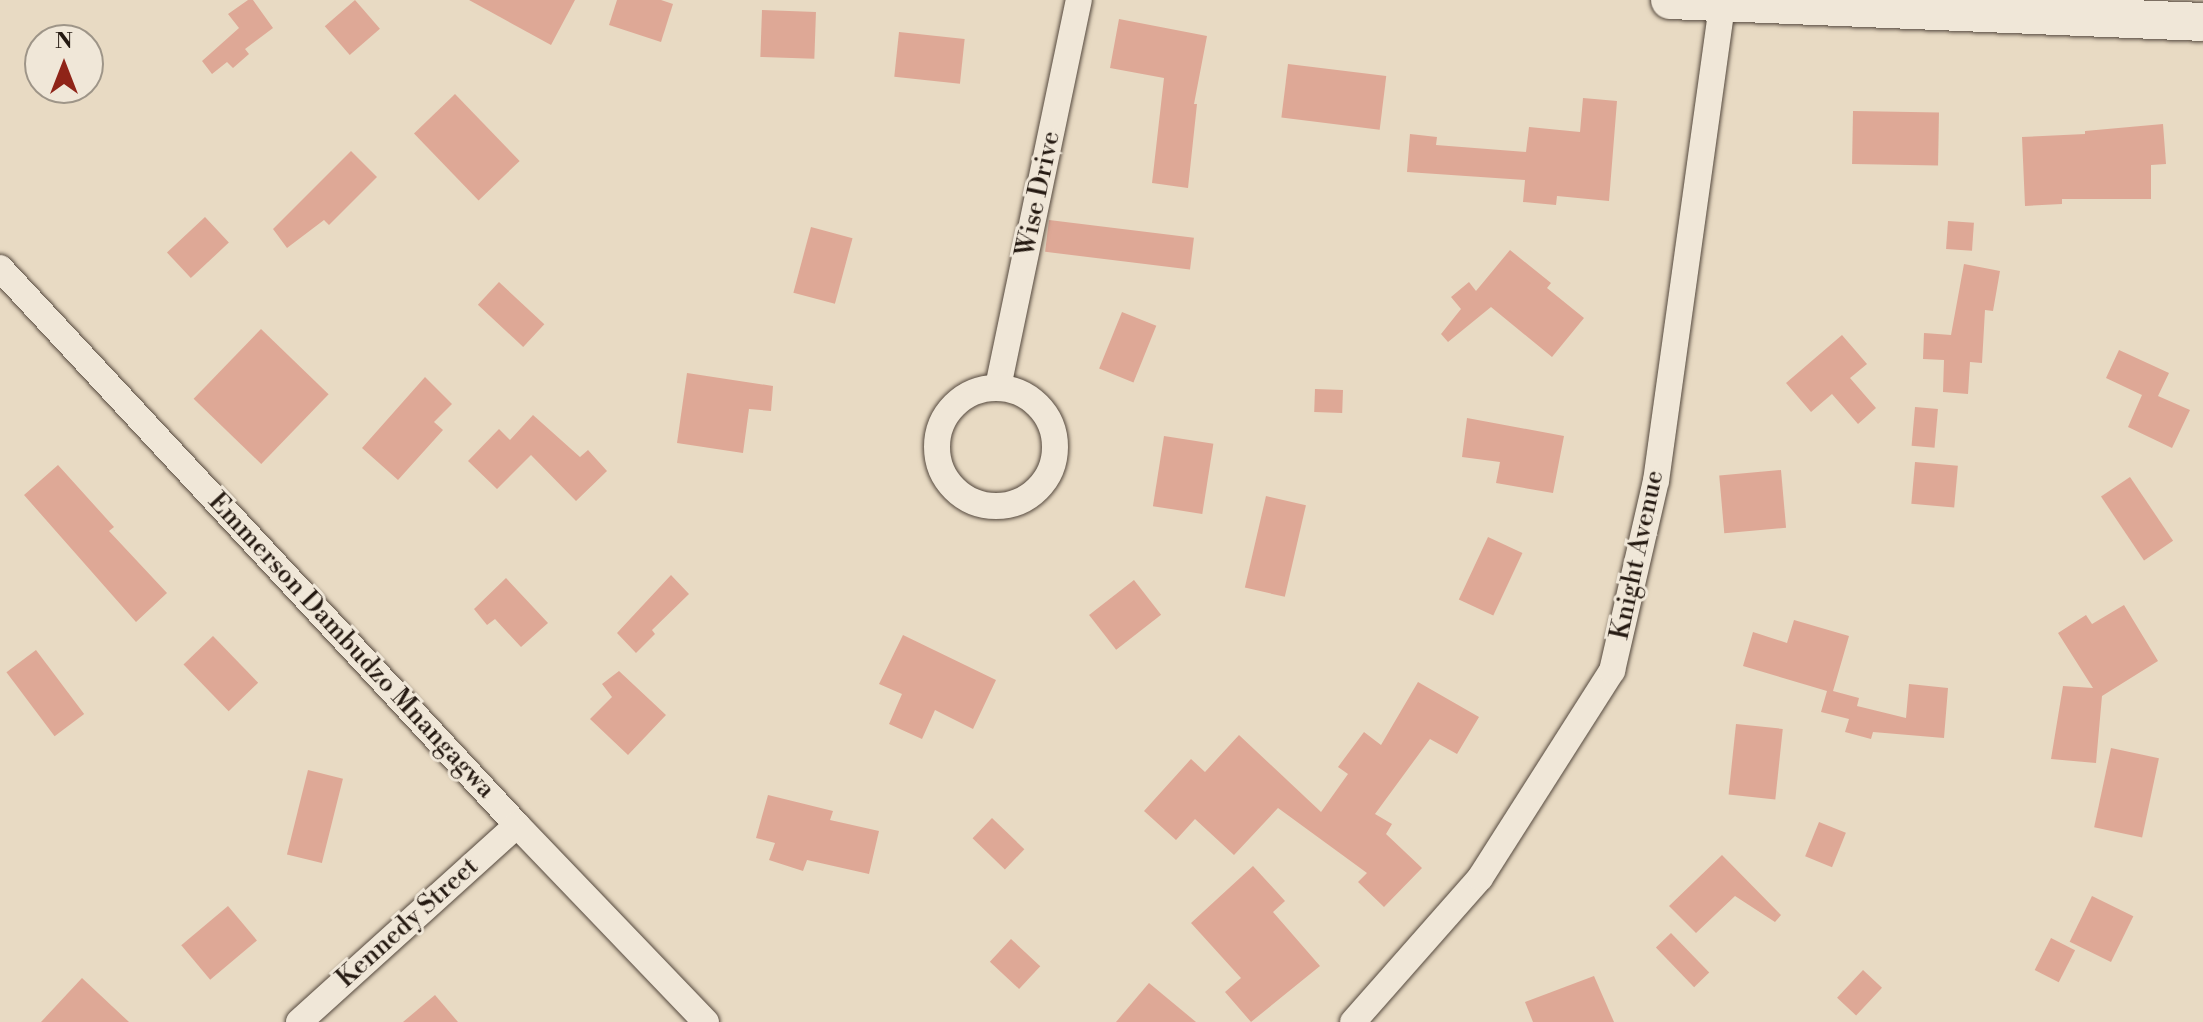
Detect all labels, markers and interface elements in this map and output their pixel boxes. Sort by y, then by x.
north arrow [24,24,104,104]
text: N [55,28,73,55]
street label: Wise Drive [1011,128,1067,260]
street label: Knight Avenue [1605,468,1671,642]
street label: Emmerson Dambudzo Mnangagwa [201,487,501,805]
street label: Kennedy Street [331,851,485,995]

